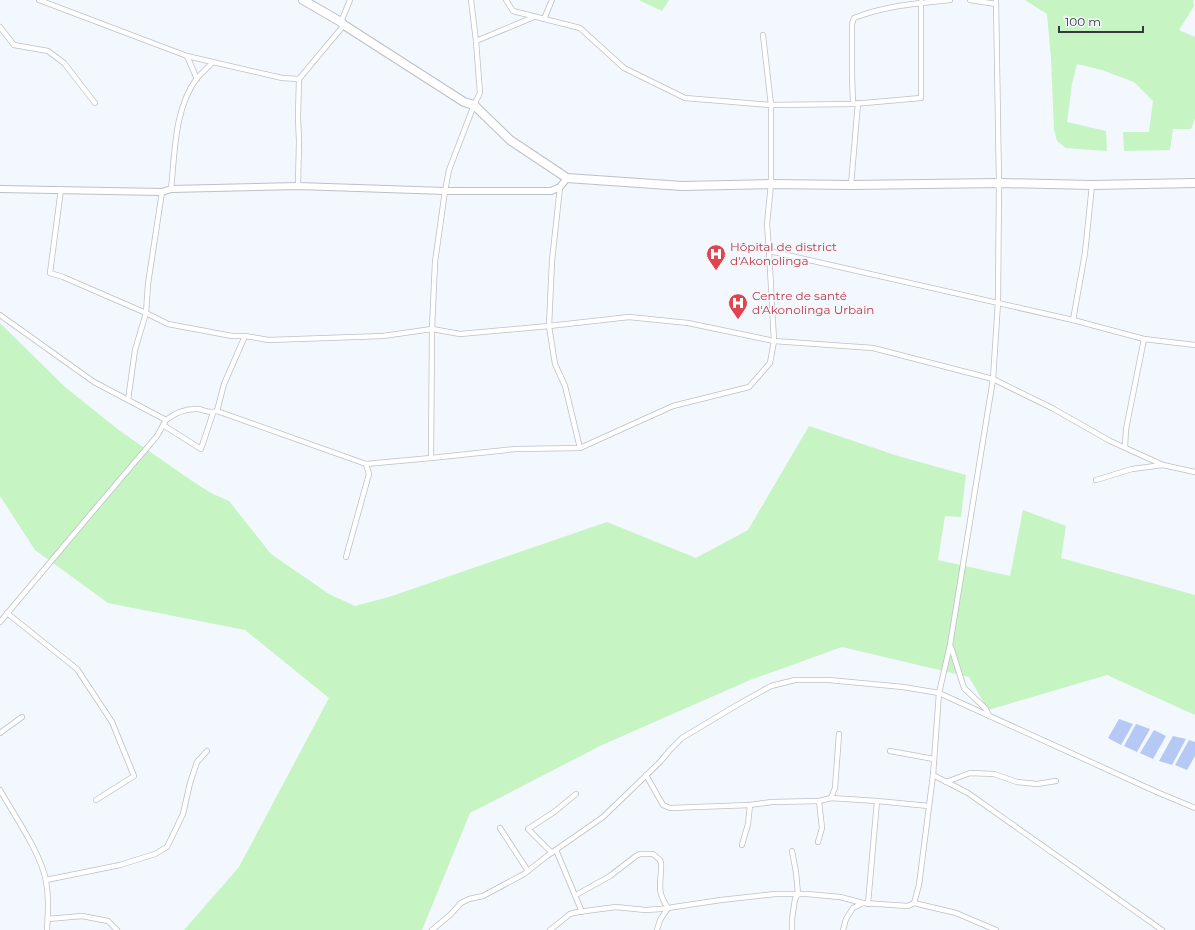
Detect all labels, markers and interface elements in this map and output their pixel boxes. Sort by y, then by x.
scale bar [1059,8,1143,34]
text: 100 m [1065,14,1101,29]
place label: Hôpital de district d'Akonolinga [730,239,837,268]
hospital icon: Hôpital de district d'Akonolinga [705,243,727,271]
place label: Centre de santé d'Akonolinga Urbain [752,288,874,317]
hospital icon: Centre de santé d'Akonolinga Urbain [727,292,749,320]

